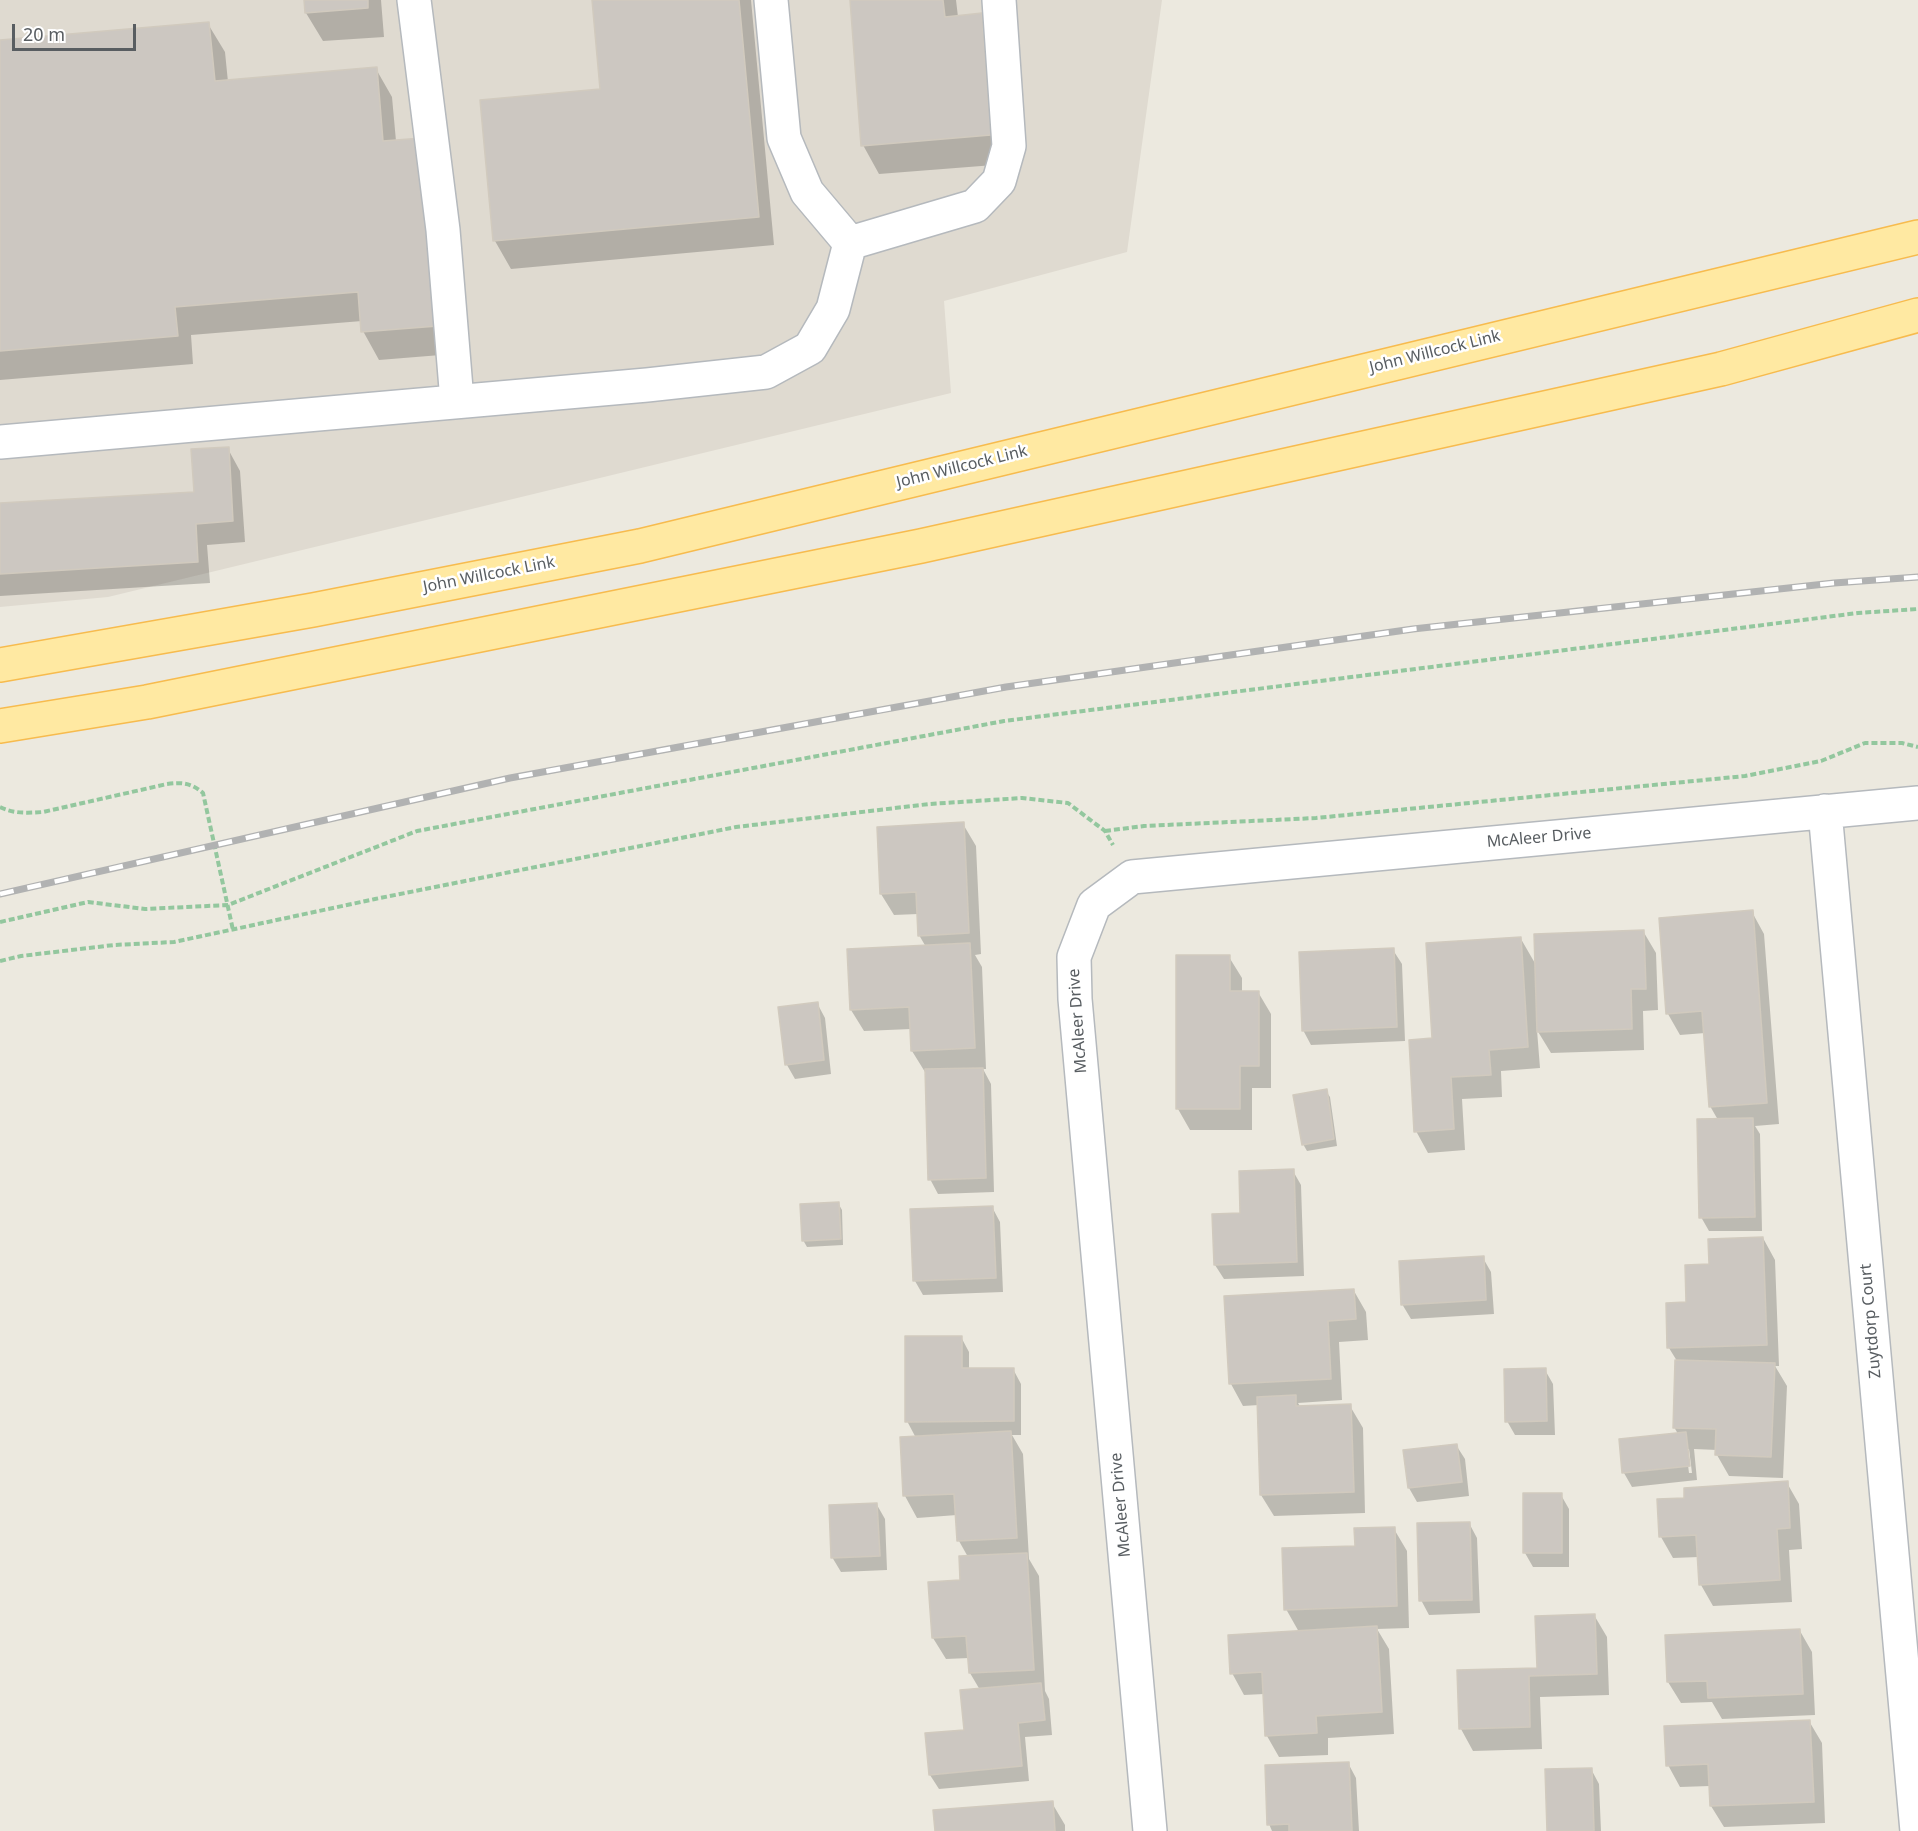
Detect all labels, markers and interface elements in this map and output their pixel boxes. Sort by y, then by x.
scale bar [15,12,140,50]
text: 20 m [23,22,65,46]
street label: John Willcock Link [1368,326,1502,378]
street label: John Willcock Link [895,441,1029,493]
street label: John Willcock Link [421,553,557,597]
street label: McAleer Drive [1486,824,1592,852]
street label: McAleer Drive [1065,968,1091,1074]
street label: Zuytdorp Court [1856,1263,1886,1379]
street label: McAleer Drive [1107,1452,1135,1558]

